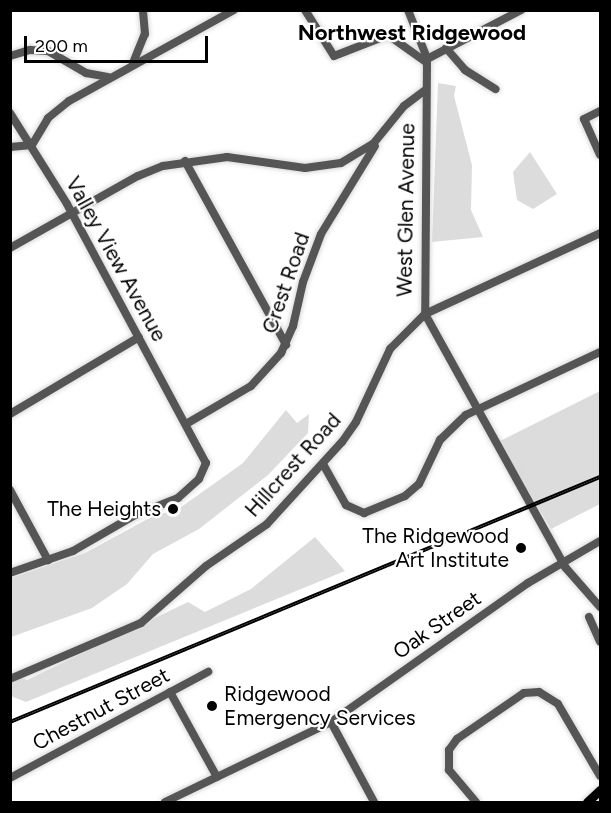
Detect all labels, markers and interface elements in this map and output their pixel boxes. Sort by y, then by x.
district label: Northwest Ridgewood [298,20,526,46]
scale bar [27,24,212,62]
text: 200 m [35,35,88,57]
street label: West Glen Avenue [392,123,420,297]
street label: Valley View Avenue [60,172,172,346]
street label: Crest Road [257,229,315,337]
street label: Hillcrest Road [240,408,346,522]
place label: The Heights [47,496,161,522]
marker: The Heights [166,502,180,516]
place label: The Ridgewood Art Institute [362,523,509,573]
marker: The Ridgewood Art Institute [514,541,528,555]
street label: Oak Street [388,586,486,664]
street label: Chestnut Street [28,662,174,756]
place label: Ridgewood Emergency Services [224,681,416,731]
marker: Ridgewood Emergency Services [205,699,219,713]

